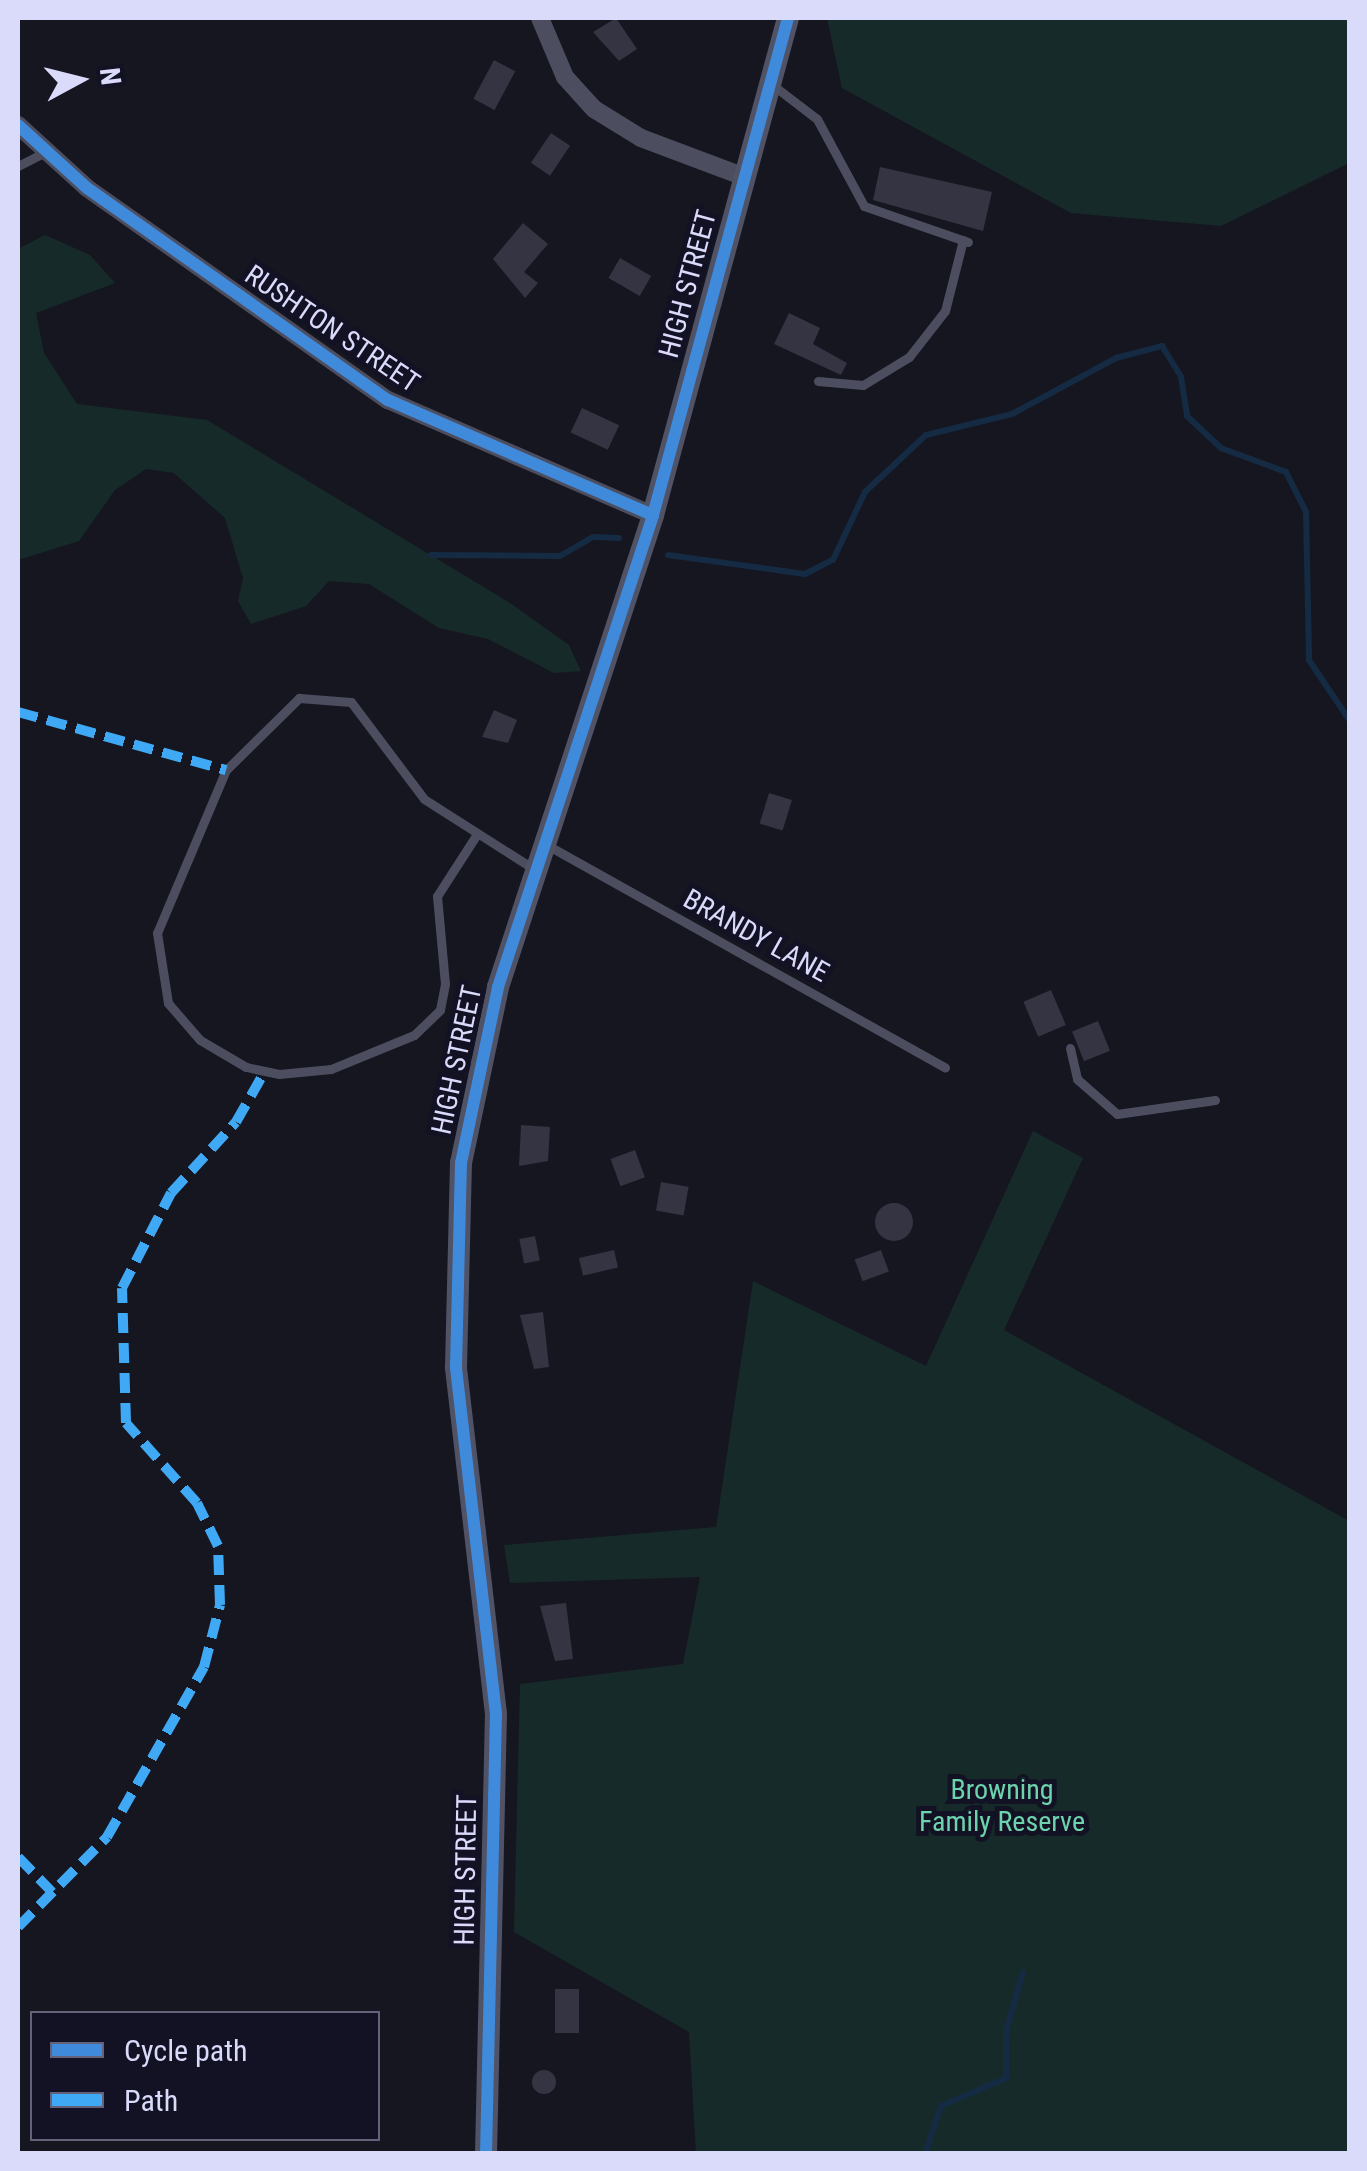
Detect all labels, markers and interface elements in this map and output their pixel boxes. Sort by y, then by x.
north arrow [30,30,130,130]
text: N [93,66,128,87]
street label: HIGH STREET [652,207,724,361]
street label: RUSHTON STREET [238,258,426,400]
street label: BRANDY LANE [677,882,835,990]
street label: HIGH STREET [425,982,489,1138]
park label: Browning Family Reserve [919,1773,1085,1839]
street label: HIGH STREET [448,1794,484,1946]
legend [30,2011,380,2141]
text: Cycle path [124,2033,248,2068]
text: Path [124,2083,178,2118]

